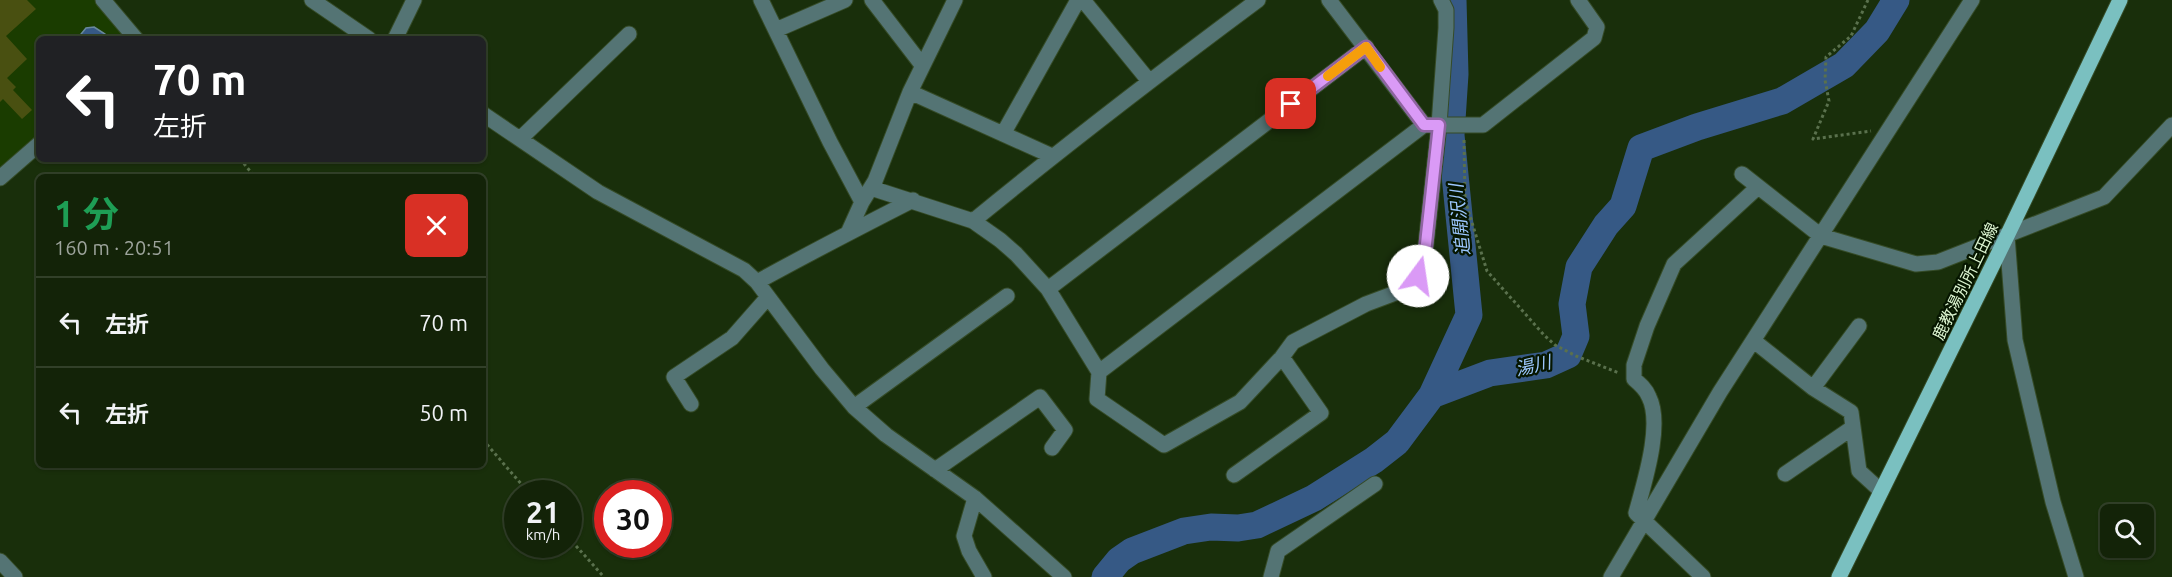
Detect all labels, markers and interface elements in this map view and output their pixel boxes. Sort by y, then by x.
text: 70 m [153,56,247,103]
icon: left [54,60,132,138]
pin [1265,78,1316,129]
icon: arrive [1274,87,1307,120]
text: 左折 [153,111,207,141]
water label: 追開沢川 [1445,181,1473,257]
text: 1 分 [54,193,119,234]
button: close [405,194,468,257]
street label: 鹿教湯別所上田線 [1929,220,2001,342]
text: 160 m · 20:51 [54,236,174,259]
position arrow [1386,244,1450,308]
icon: left [54,306,87,339]
text: 70 m [419,310,468,335]
text: 左折 [105,311,149,336]
water label: 湯川 [1513,351,1555,379]
icon: left [54,396,87,429]
text: 50 m [419,400,468,425]
text: 左折 [105,401,149,426]
speed limit sign: 30 [594,480,672,558]
text: 21 [526,495,560,529]
map controls [2100,504,2154,558]
button: search [2100,504,2154,558]
text: km/h [526,526,560,543]

